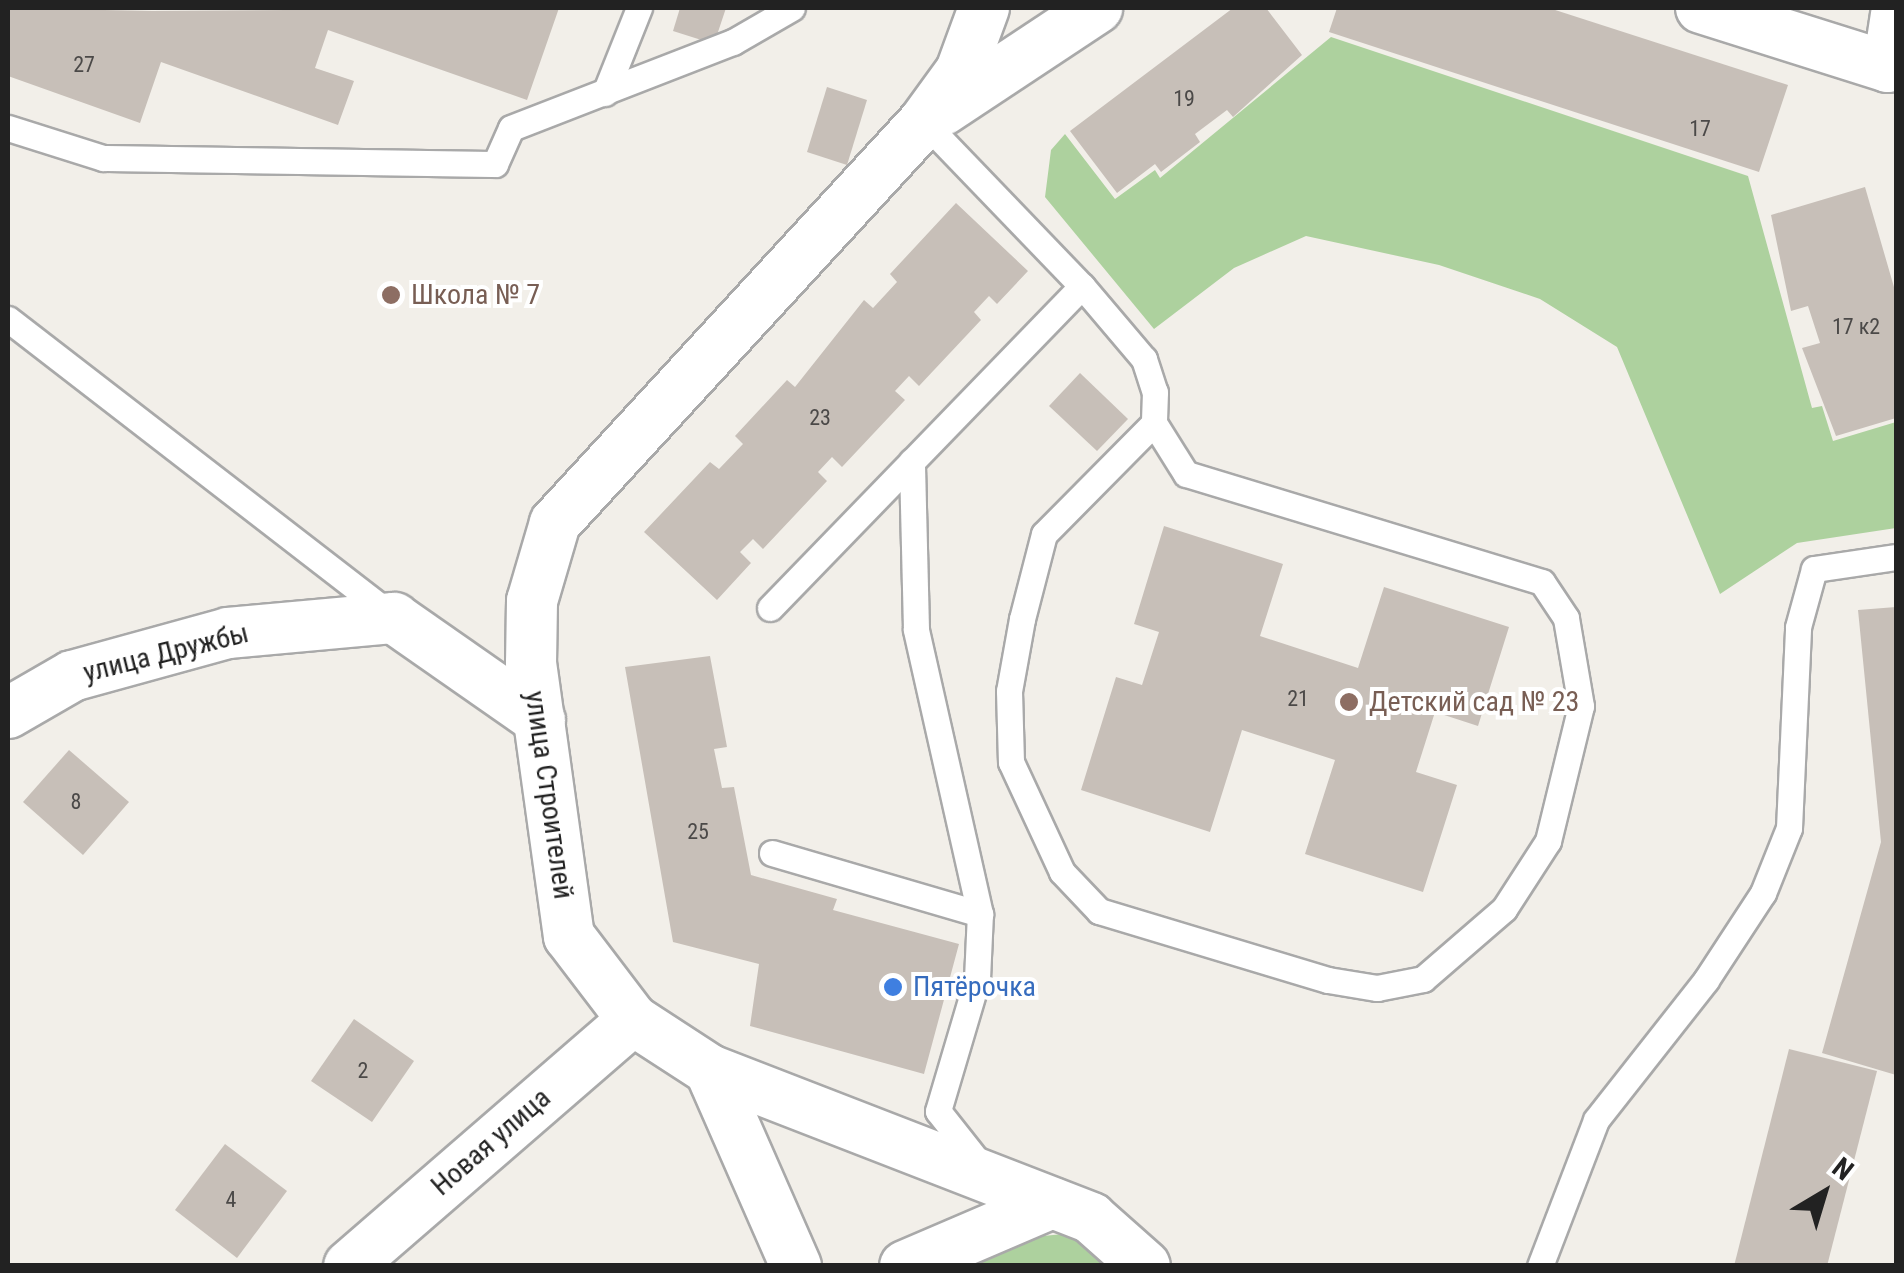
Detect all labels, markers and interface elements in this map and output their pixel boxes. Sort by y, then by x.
house number: 27 [73,52,95,78]
house number: 19 [1173,86,1195,112]
house number: 17 [1689,116,1711,142]
place label: Школа № 7 [411,278,540,312]
marker: Школа № 7 [380,284,402,306]
house number: 17 к2 [1832,314,1880,340]
house number: 23 [809,405,831,431]
street label: улица Дружбы [80,616,252,690]
place label: Детский сад № 23 [1369,685,1579,719]
house number: 21 [1287,686,1309,712]
street label: улица Строителей [518,689,580,901]
marker: Детский сад № 23 [1338,691,1360,713]
house number: 8 [71,789,81,815]
house number: 25 [687,819,709,845]
place label: Пятёрочка [913,970,1036,1004]
marker: Пятёрочка [882,976,904,998]
house number: 2 [358,1058,368,1084]
street label: Новая улица [425,1081,557,1203]
north arrow [1774,1143,1874,1243]
text: N [1826,1151,1860,1187]
house number: 4 [226,1187,236,1213]

